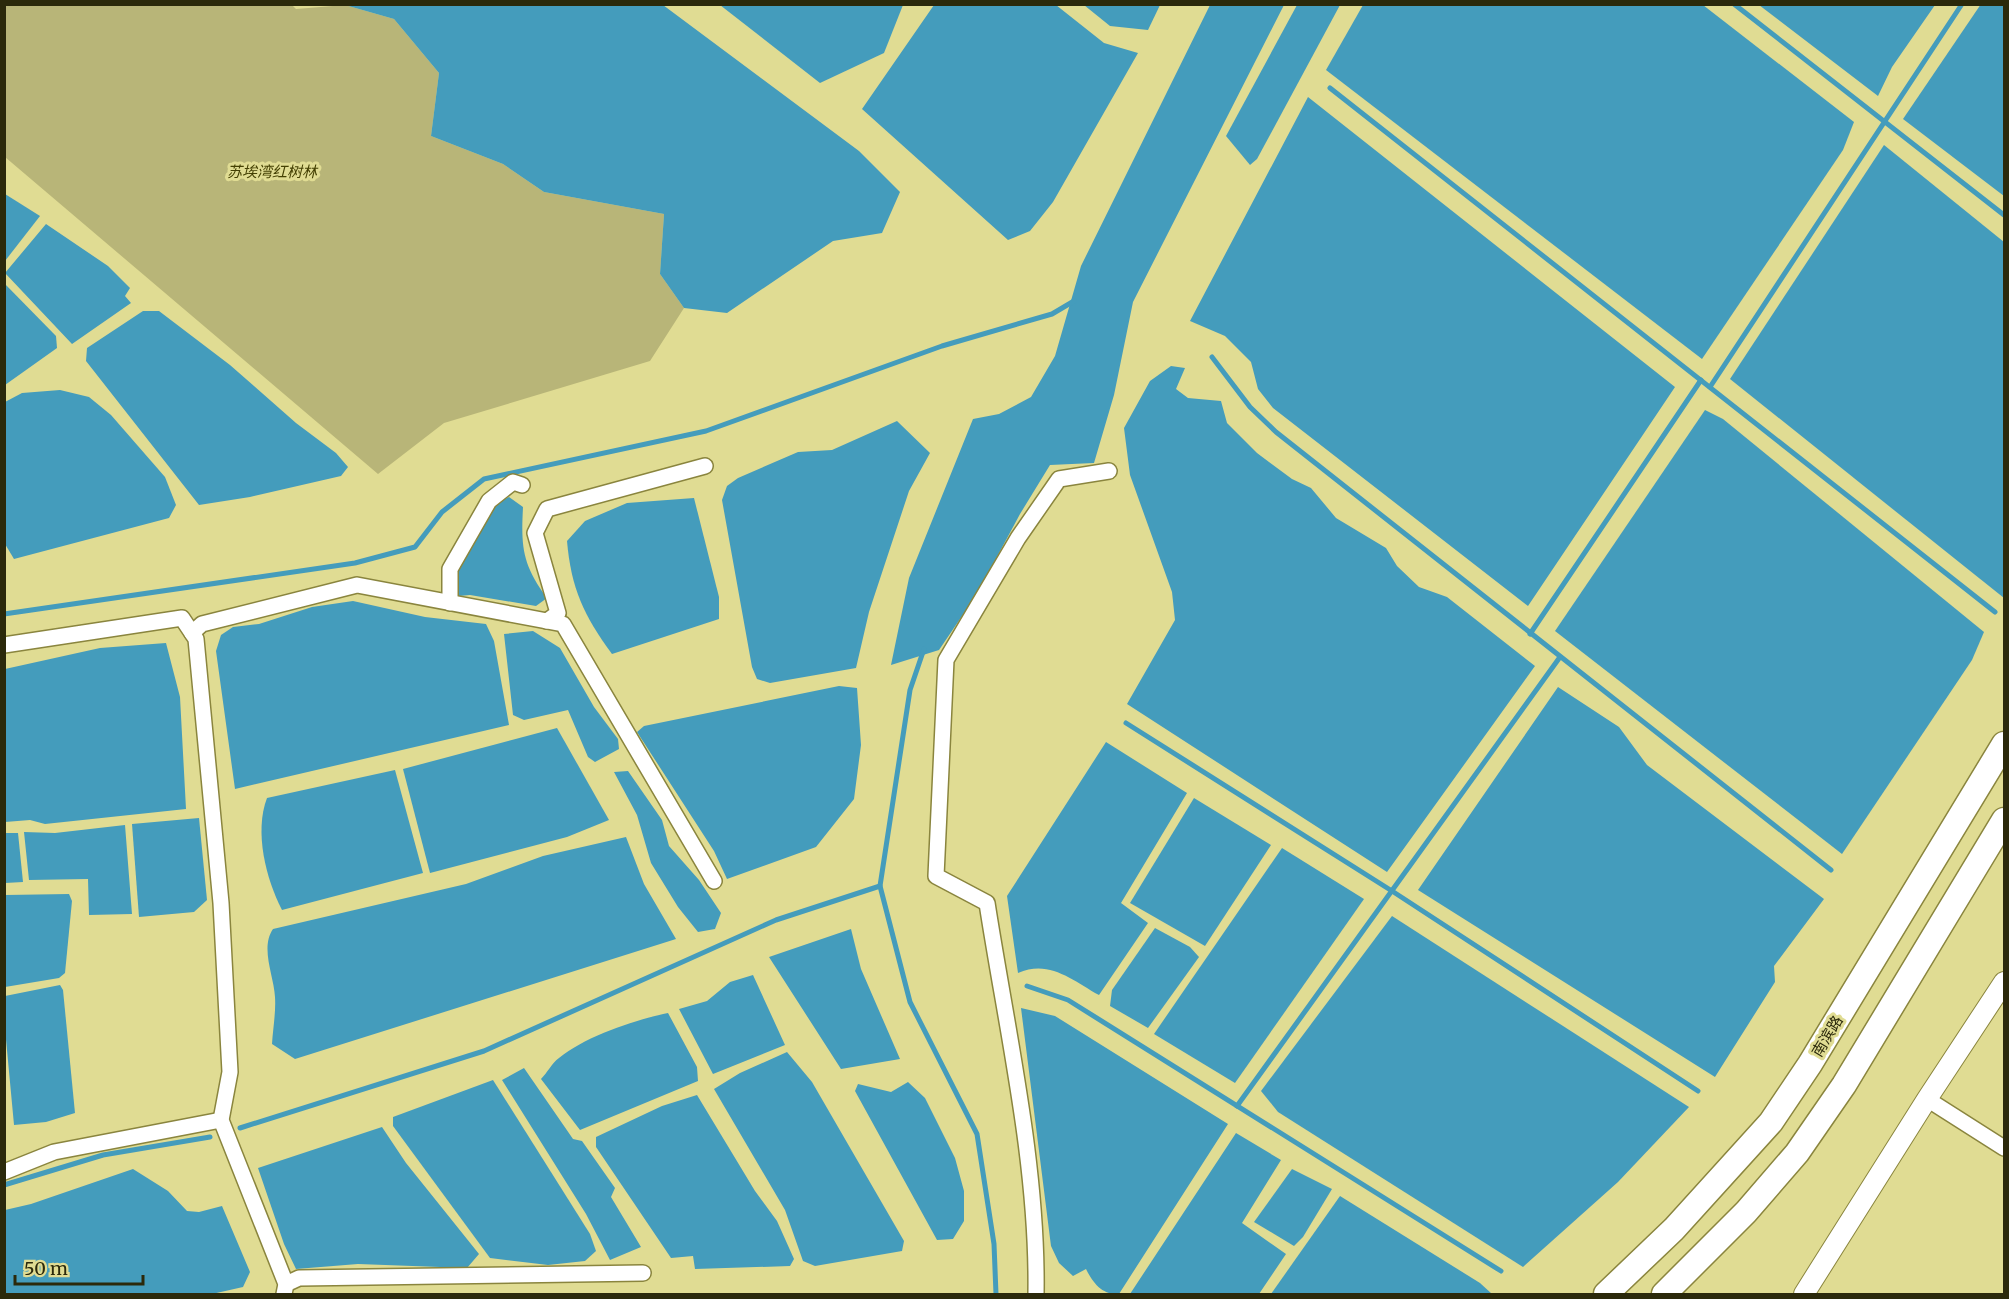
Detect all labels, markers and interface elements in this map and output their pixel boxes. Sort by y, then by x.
park label: 苏埃湾红树林 [227,162,319,181]
street label: 南滨路 [1807,1012,1847,1060]
scale bar [15,1248,142,1286]
text: 50 m [24,1257,68,1280]

